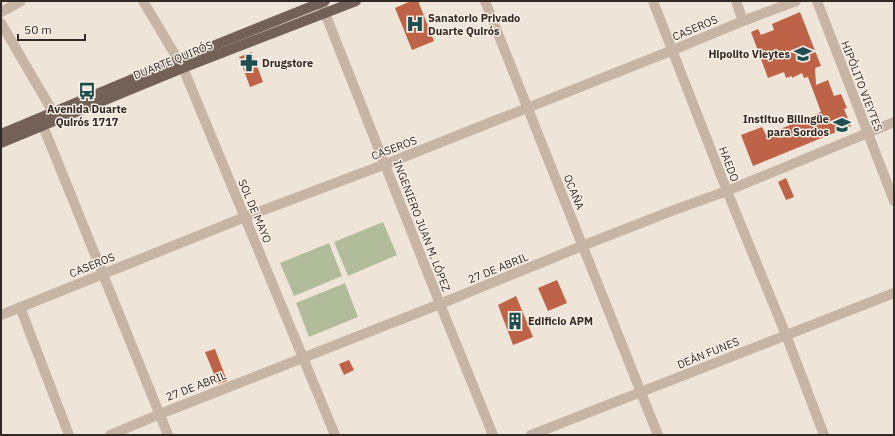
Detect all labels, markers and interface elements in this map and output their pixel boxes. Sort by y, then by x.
place label: Sanatorio Privado Duarte Quirós [428,11,520,38]
street label: CASEROS [670,12,720,44]
hospital icon: Sanatorio Privado Duarte Quirós [405,14,425,34]
scale bar [18,16,85,42]
text: 50 m [24,22,52,37]
street label: DUARTE QUIRÓS [131,38,215,82]
street label: HIPÓLITO VIEYTES [838,39,886,133]
school or university icon: Hipolito Vieytes [793,44,813,64]
place label: Hipolito Vieytes [708,47,790,61]
pharmacy icon: Drugstore [239,53,259,73]
place label: Drugstore [262,56,313,70]
bus stop icon: Avenida Duarte Quirós 1717 [77,81,97,101]
place label: Avenida Duarte Quirós 1717 [47,102,127,129]
place label: Instituo Bilingüe para Sordos [743,112,829,139]
school or university icon: Instituo Bilingüe para Sordos [832,115,852,135]
street label: CASEROS [369,133,419,163]
street label: HAEDO [716,144,742,184]
street label: INGENIERO JUAN M. LÓPEZ [390,158,454,294]
street label: OCAÑA [561,172,587,212]
street label: SOL DE MAYO [235,177,275,245]
street label: 27 DE ABRIL [466,249,530,286]
street label: CASEROS [67,250,117,280]
building icon: Edificio APM [505,311,525,331]
place label: Edificio APM [528,314,593,328]
street label: DEÁN FUNES [675,334,741,372]
street label: 27 DE ABRIL [164,368,229,404]

